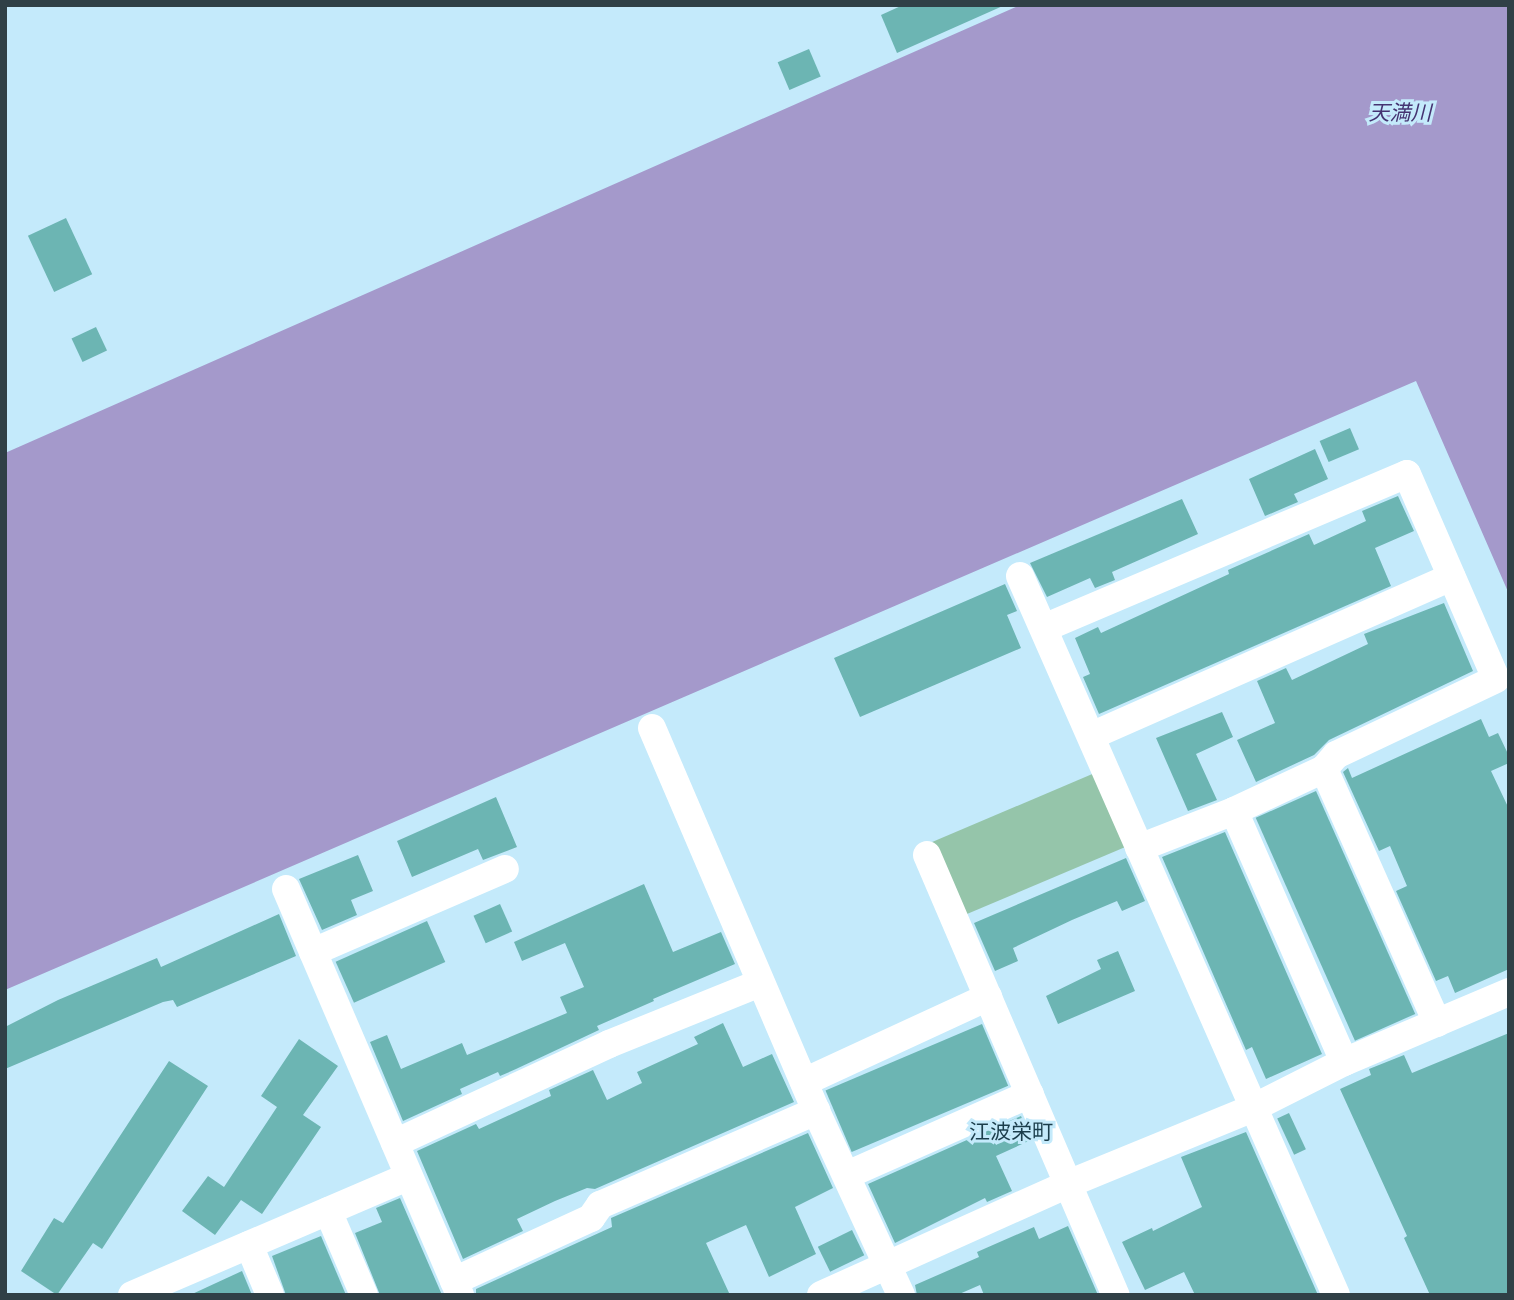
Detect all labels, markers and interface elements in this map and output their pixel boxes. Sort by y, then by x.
water label: 天満川 [1369,100,1431,126]
district label: 江波栄町 [969,1119,1053,1145]

